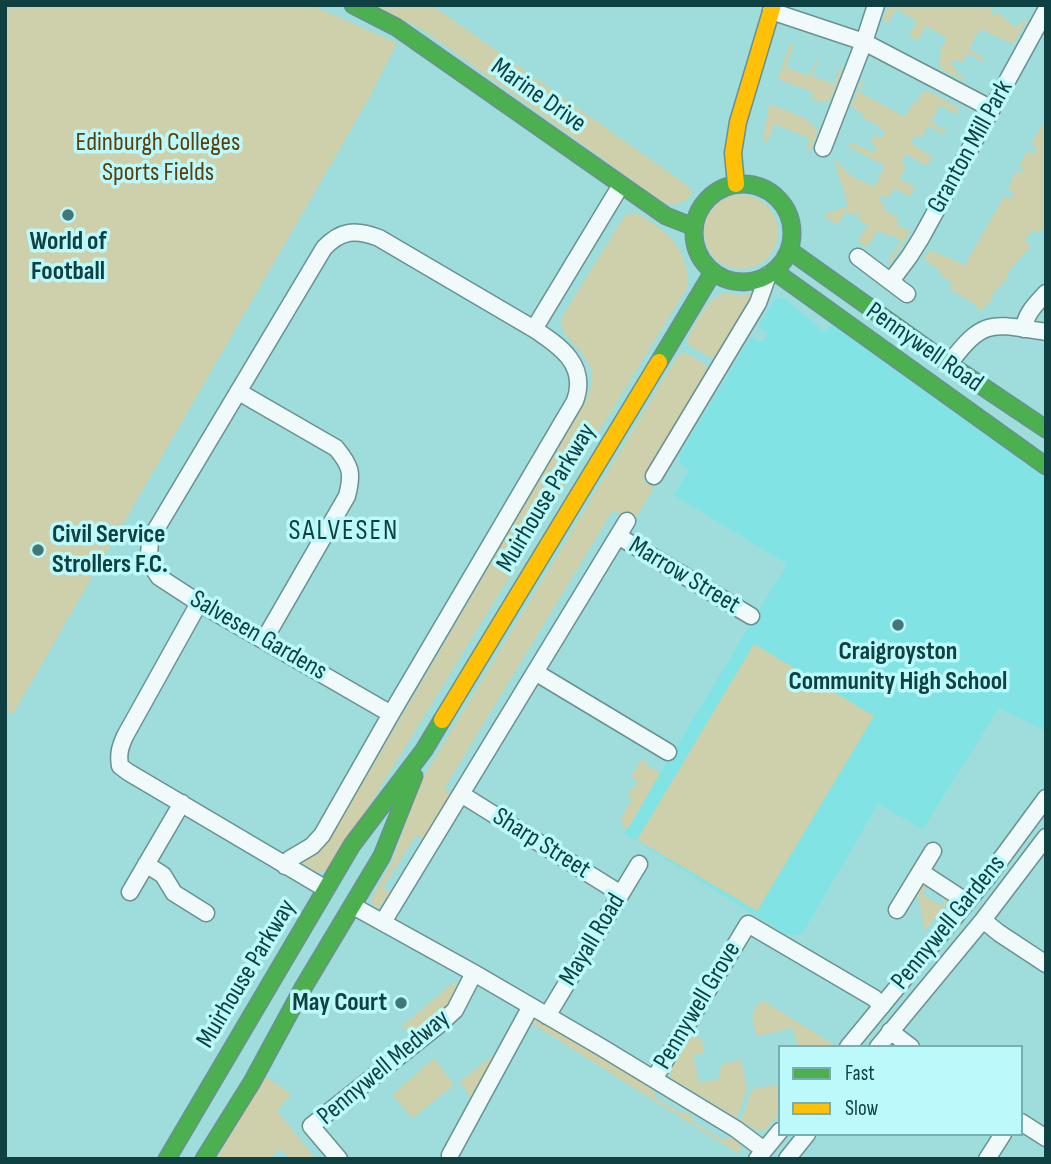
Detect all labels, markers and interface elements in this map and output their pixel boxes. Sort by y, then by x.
street label: Marine Drive [484,52,592,140]
street label: Granton Mill Park [922,75,1020,219]
park label: Edinburgh Colleges Sports Fields [76,127,240,188]
marker: World of Football [60,207,76,223]
place label: World of Football [30,226,106,288]
street label: Pennywell Road [859,296,989,400]
street label: Muirhouse Parkway [490,418,604,578]
district label: SALVESEN [290,515,398,549]
place label: Civil Service Strollers F.C. [52,519,168,580]
street label: Marrow Street [623,531,745,621]
marker: Civil Service Strollers F.C. [30,542,46,558]
street label: Salvesen Gardens [184,584,332,688]
marker: Craigroyston Community High School [890,617,906,633]
place label: Craigroyston Community High School [789,636,1007,698]
street label: Sharp Street [486,802,596,886]
street label: Pennywell Gardens [885,849,1013,997]
street label: Mayall Road [553,888,633,992]
street label: Muirhouse Parkway [190,894,304,1054]
street label: Pennywell Grove [648,937,748,1075]
place label: May Court [292,987,387,1019]
marker: May Court [393,995,409,1011]
street label: Pennywell Medway [311,1004,457,1132]
legend [778,1045,1023,1136]
text: Fast [845,1061,875,1086]
text: Slow [845,1096,878,1121]

